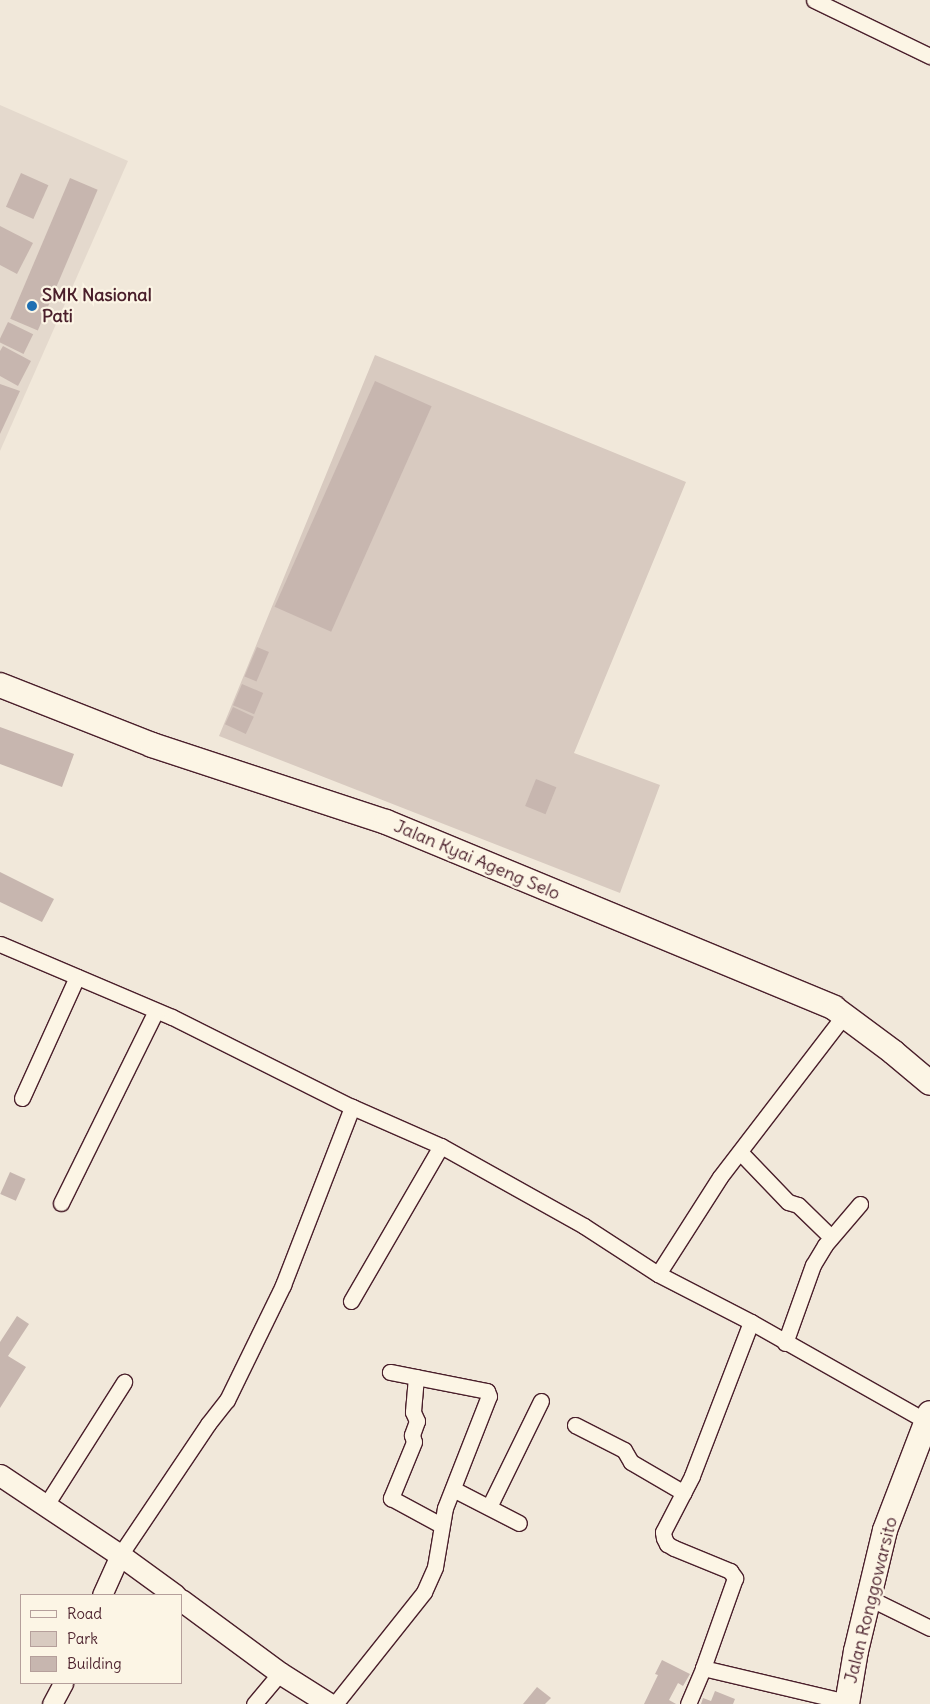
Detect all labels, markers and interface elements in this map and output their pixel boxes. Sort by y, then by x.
place label: SMK Nasional Pati [42,285,152,328]
marker: SMK Nasional Pati [26,300,38,312]
street label: Jalan Kyai Ageng Selo [391,815,563,905]
street label: Jalan Ronggowarsito [840,1515,902,1685]
legend [20,1594,182,1684]
text: Road [67,1604,102,1623]
text: Park [67,1629,98,1648]
text: Building [67,1654,122,1673]

